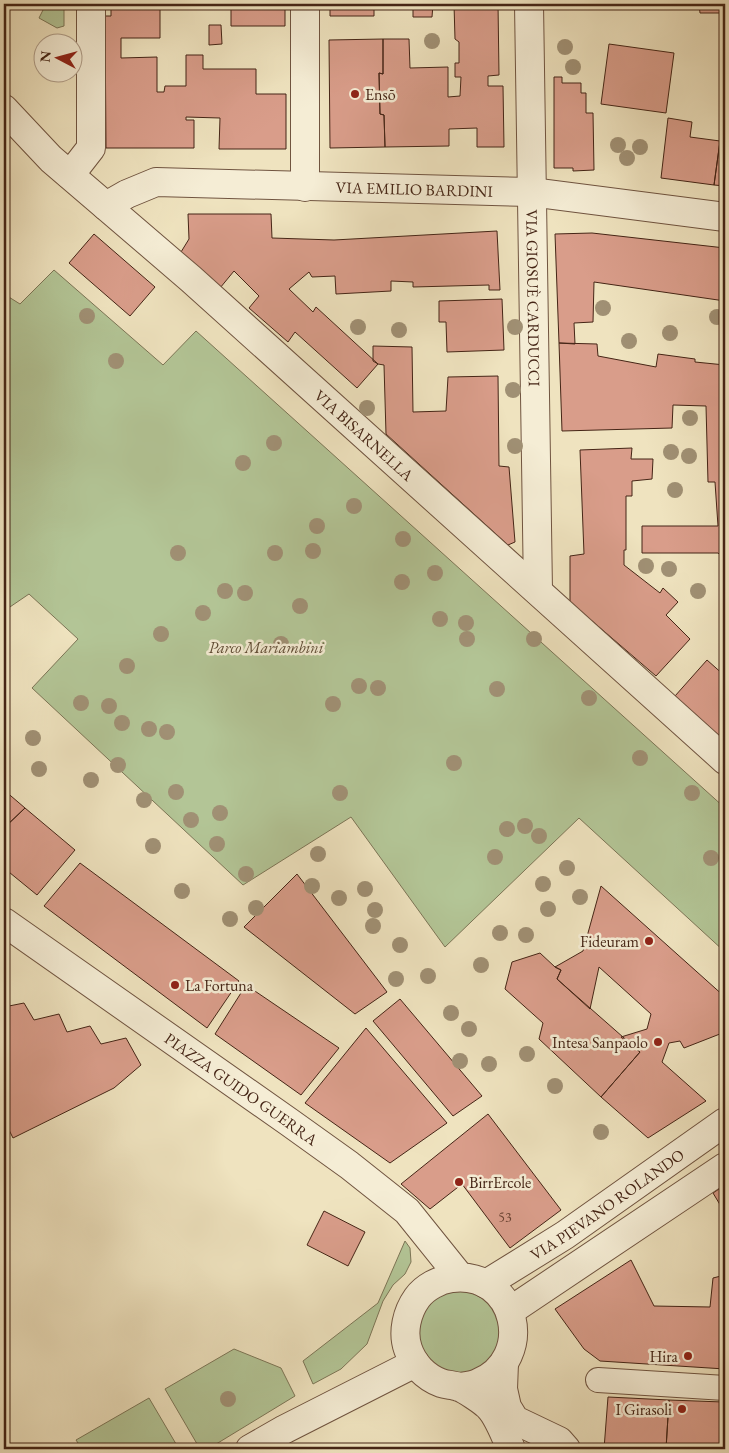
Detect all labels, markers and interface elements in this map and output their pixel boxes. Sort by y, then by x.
north arrow [32,32,82,82]
text: N [36,49,55,63]
place label: Ensō [365,84,396,105]
marker: Ensō [349,88,361,100]
street label: VIA EMILIO BARDINI [335,176,494,201]
street label: VIA GIOSUÈ CARDUCCI [522,209,545,387]
street label: VIA BISARNELLA [310,385,419,486]
park label: Parco Mariambini [209,637,325,658]
place label: Fideuram [580,931,640,952]
marker: Fideuram [643,935,655,947]
place label: La Fortuna [185,975,254,996]
marker: La Fortuna [169,979,181,991]
street label: PIAZZA GUIDO GUERRA [161,1028,323,1150]
place label: Intesa Sanpaolo [552,1032,648,1053]
marker: Intesa Sanpaolo [652,1036,664,1048]
street label: VIA PIEVANO ROLANDO [526,1144,688,1265]
place label: BirrErcole [469,1172,531,1193]
marker: BirrErcole [453,1176,465,1188]
house number: 53 [498,1208,512,1226]
place label: Hira [649,1346,679,1367]
marker: Hira [682,1350,694,1362]
place label: I Girasoli [615,1399,672,1420]
marker: I Girasoli [676,1403,688,1415]

